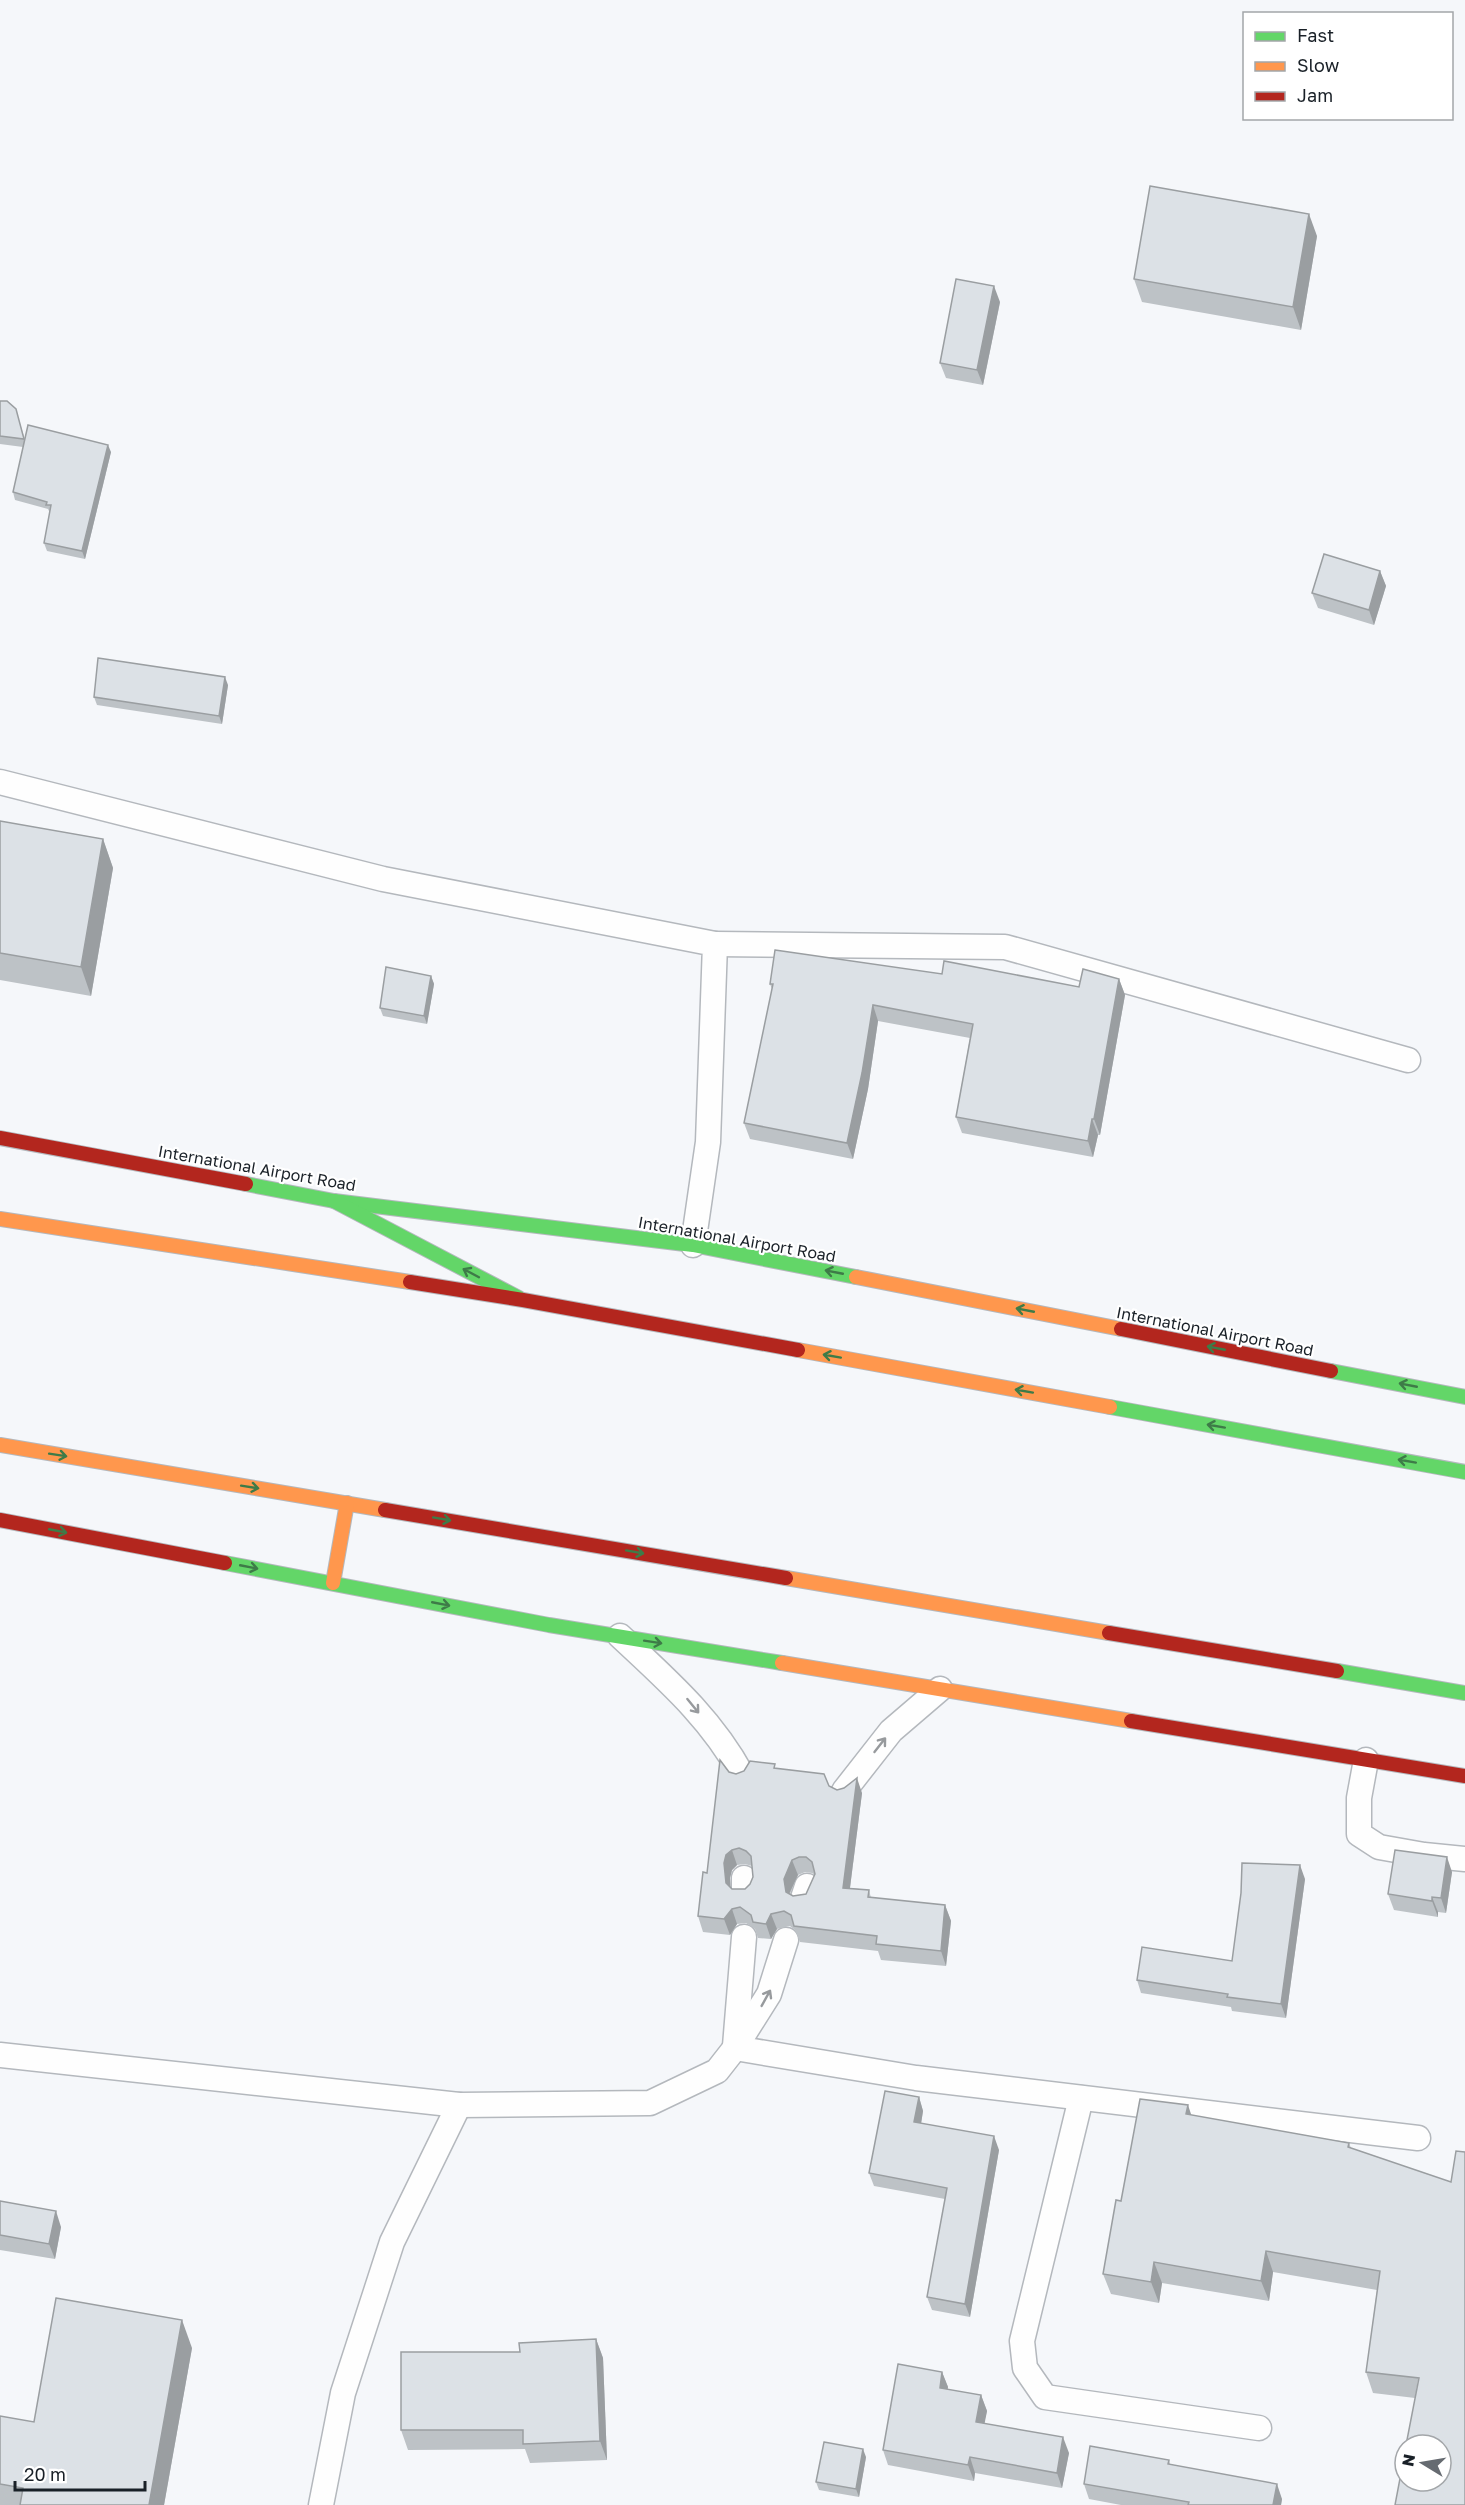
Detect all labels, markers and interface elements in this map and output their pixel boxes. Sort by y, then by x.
legend [1243,12,1453,120]
text: Fast [1297,24,1334,46]
text: Slow [1297,54,1340,76]
text: Jam [1297,84,1333,106]
street label: International Airport Road [157,1141,357,1195]
street label: International Airport Road [637,1212,837,1266]
one-way arrow [824,1266,844,1277]
one-way arrow [463,1267,480,1279]
street label: International Airport Road [1115,1302,1315,1360]
one-way arrow [1016,1304,1035,1315]
one-way arrow [1207,1342,1227,1353]
one-way arrow [823,1350,842,1361]
one-way arrow [1398,1379,1418,1390]
one-way arrow [1014,1385,1034,1396]
one-way arrow [1206,1420,1226,1431]
one-way arrow [47,1450,67,1461]
one-way arrow [1398,1455,1418,1466]
one-way arrow [240,1482,259,1493]
one-way arrow [432,1514,452,1525]
one-way arrow [47,1526,67,1537]
one-way arrow [624,1547,644,1558]
one-way arrow [239,1562,258,1573]
one-way arrow [430,1599,450,1610]
one-way arrow [643,1636,663,1647]
one-way arrow [686,1698,699,1714]
one-way arrow [873,1737,886,1753]
one-way arrow [761,1990,772,2008]
north arrow [1393,2433,1453,2493]
text: N [1397,2452,1419,2468]
scale bar [15,2454,146,2492]
text: 20 m [24,2463,66,2485]

